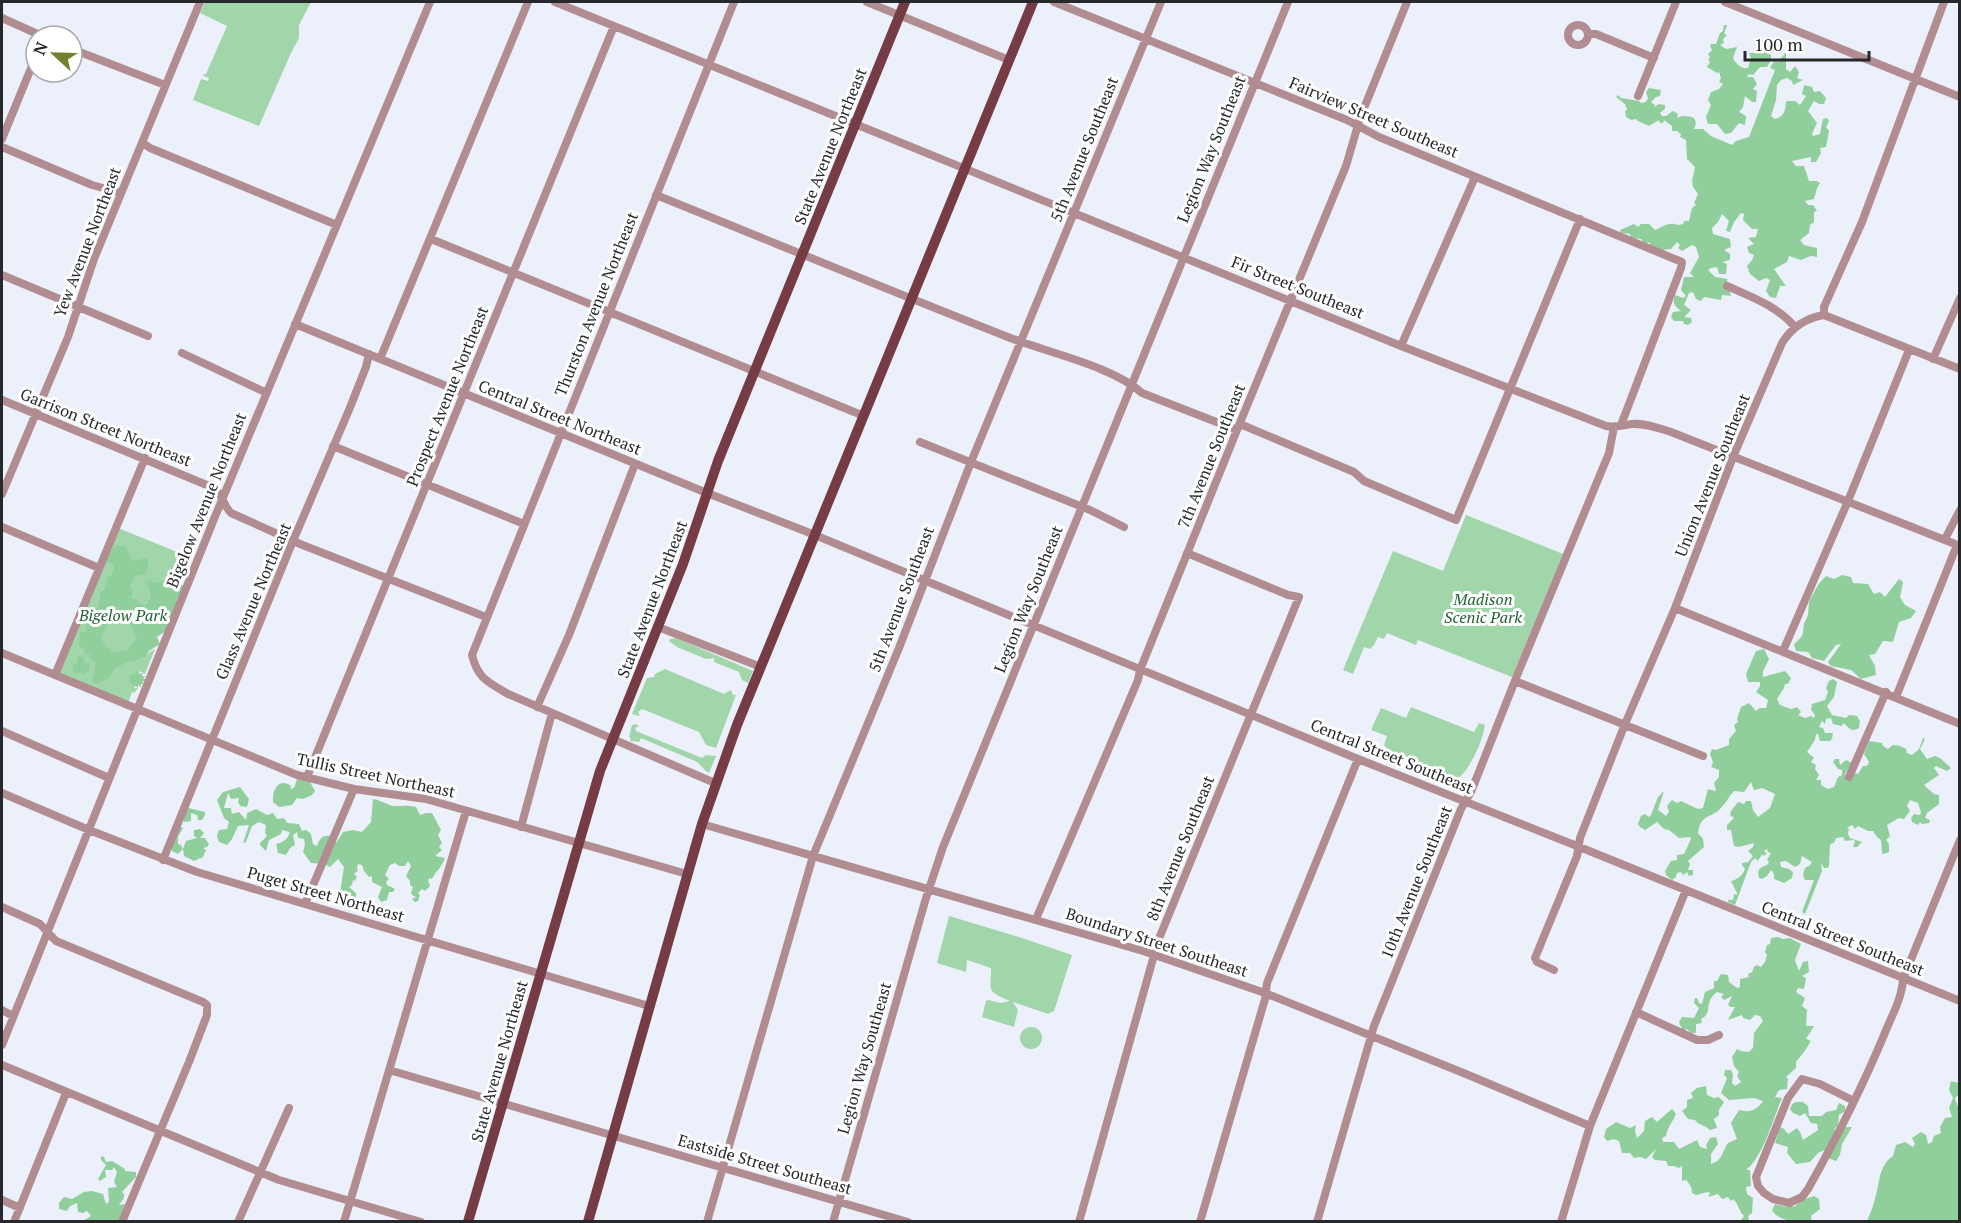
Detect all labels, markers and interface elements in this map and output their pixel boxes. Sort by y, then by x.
north arrow [24,24,84,84]
scale bar [1745,24,1870,62]
text: 100 m [1754,32,1803,56]
text: N [28,39,53,58]
street label: State Avenue Northeast [788,64,872,228]
street label: Fairview Street Southeast [1286,71,1462,163]
street label: Legion Way Southeast [1171,72,1251,226]
street label: 5th Avenue Southeast [1045,73,1123,225]
street label: Yew Avenue Northeast [48,164,126,320]
street label: Thurston Avenue Northeast [549,209,643,399]
street label: Fir Street Southeast [1228,250,1368,324]
street label: Prospect Avenue Northeast [401,302,493,490]
street label: Central Street Northeast [475,374,645,460]
street label: 7th Avenue Southeast [1172,380,1250,531]
street label: Garrison Street Northeast [17,383,195,471]
street label: Union Avenue Southeast [1669,390,1755,560]
street label: Bigelow Avenue Northeast [161,409,251,591]
street label: State Avenue Northeast [612,517,692,681]
street label: Glass Avenue Northeast [210,519,296,683]
street label: Legion Way Southeast [988,522,1068,676]
street label: 5th Avenue Southeast [863,523,939,675]
park label: Madison Scenic Park [1444,588,1522,628]
park label: Bigelow Park [78,604,167,626]
street label: Central Street Southeast [1307,713,1477,799]
street label: Tullis Street Northeast [295,747,457,803]
street label: 8th Avenue Southeast [1141,772,1219,924]
street label: 10th Avenue Southeast [1375,802,1457,962]
street label: Puget Street Northeast [245,861,407,927]
street label: Central Street Southeast [1758,895,1928,981]
street label: Boundary Street Southeast [1063,902,1251,982]
street label: State Avenue Northeast [465,977,533,1145]
street label: Legion Way Southeast [832,979,896,1137]
street label: Eastside Street Southeast [675,1129,855,1199]

